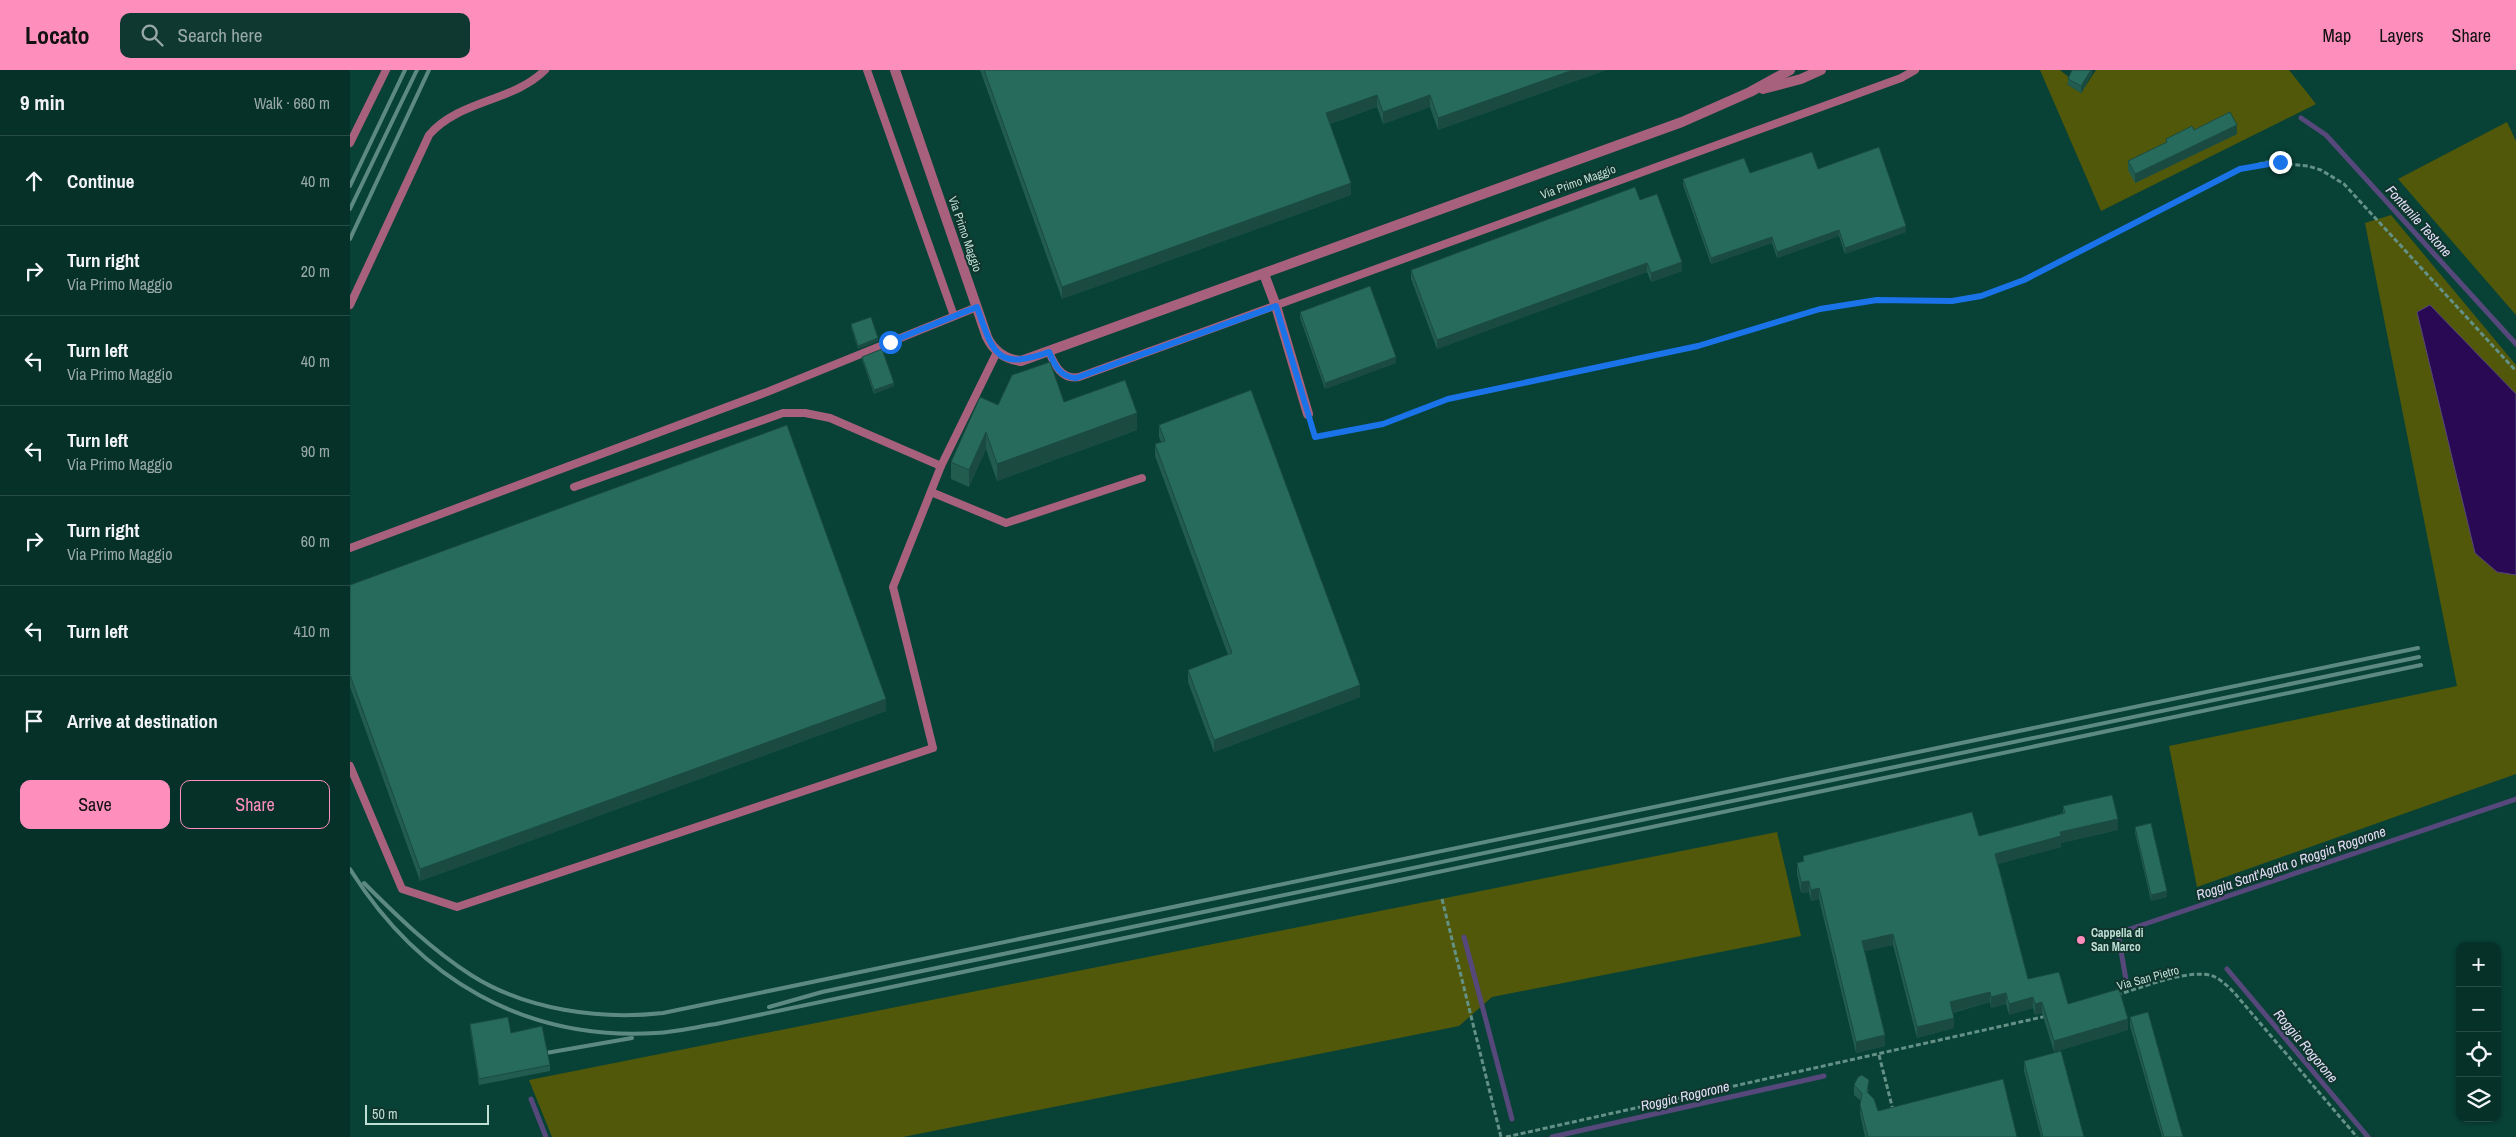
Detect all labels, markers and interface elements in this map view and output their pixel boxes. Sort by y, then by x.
search box [120,13,470,58]
text: Locato [25,19,90,51]
icon: search [138,21,166,49]
text: Search here [178,22,262,48]
text: Map [2323,23,2351,48]
text: Layers [2379,23,2424,48]
text: Share [2452,23,2491,48]
text: 9 min [20,88,65,117]
text: Walk · 660 m [254,92,330,114]
route end [2269,151,2292,174]
street label: Via Primo Maggio [1538,161,1618,203]
icon: ahead [20,167,48,195]
text: Continue [67,168,135,194]
text: 40 m [301,170,330,192]
water label: Fontanile Testone [2382,181,2456,261]
street label: Via Primo Maggio [945,194,985,274]
text: Turn right [67,247,139,273]
icon: right [20,257,48,285]
text: 20 m [301,260,330,282]
text: Via Primo Maggio [67,273,173,295]
route start [879,331,902,354]
text: Turn left [67,337,128,363]
icon: left [20,347,48,375]
text: 40 m [301,350,330,372]
text: Via Primo Maggio [67,363,173,385]
text: Turn left [67,427,128,453]
icon: left [20,437,48,465]
text: 90 m [301,440,330,462]
text: Via Primo Maggio [67,453,173,475]
text: Turn right [67,517,139,543]
icon: right [20,527,48,555]
text: 60 m [301,530,330,552]
text: Via Primo Maggio [67,543,173,565]
icon: left [20,617,48,645]
text: Turn left [67,618,128,644]
text: 410 m [294,620,330,642]
icon: arrive [20,707,48,735]
text: Arrive at destination [67,708,218,734]
button: Save [20,780,170,829]
button: Share [180,780,330,829]
water label: Roggia Sant'Agata o Roggia Rogorone [2194,822,2388,904]
place label: Cappella di San Marco [2091,925,2144,955]
marker: Cappella di San Marco [2075,934,2087,946]
map controls [2456,942,2501,1122]
button: + [2456,942,2501,987]
street label: Via San Pietro [2115,962,2181,994]
button: − [2456,987,2501,1032]
water label: Roggia Rogorone [2270,1006,2342,1086]
button: locate [2456,1032,2501,1077]
water label: Roggia Rogorone [1639,1077,1731,1115]
button: layers [2456,1077,2501,1122]
scale bar [365,1102,489,1125]
text: 50 m [372,1105,398,1123]

